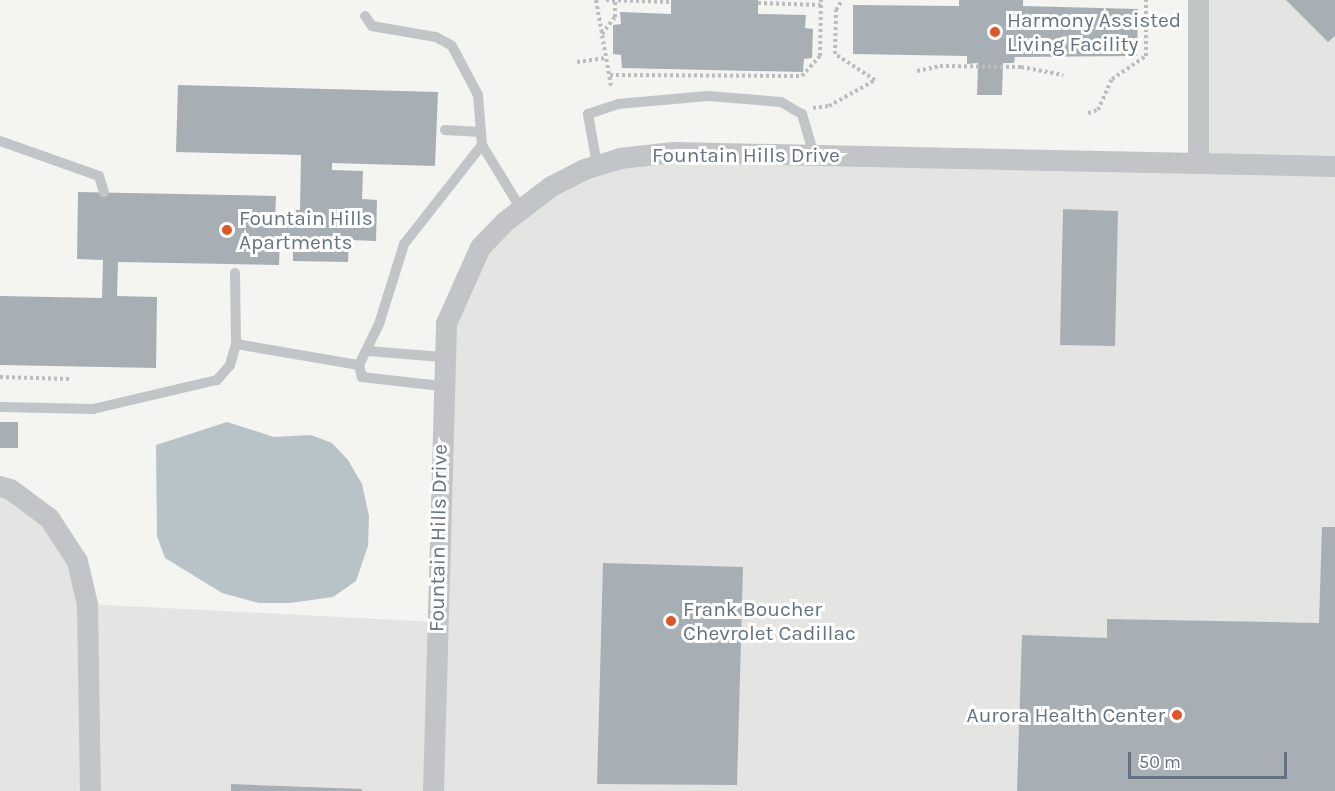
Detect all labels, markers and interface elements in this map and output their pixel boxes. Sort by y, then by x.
place label: Harmony Assisted Living Facility [1007,7,1181,57]
marker: Harmony Assisted Living Facility [988,25,1002,39]
street label: Fountain Hills Drive [652,142,840,168]
place label: Fountain Hills Apartments [239,205,373,255]
marker: Fountain Hills Apartments [220,223,234,237]
street label: Fountain Hills Drive [424,444,452,632]
place label: Frank Boucher Chevrolet Cadillac [683,596,856,646]
marker: Frank Boucher Chevrolet Cadillac [664,614,678,628]
place label: Aurora Health Center [967,702,1165,728]
marker: Aurora Health Center [1170,708,1184,722]
scale bar [1131,740,1290,778]
text: 50 m [1139,751,1181,773]

